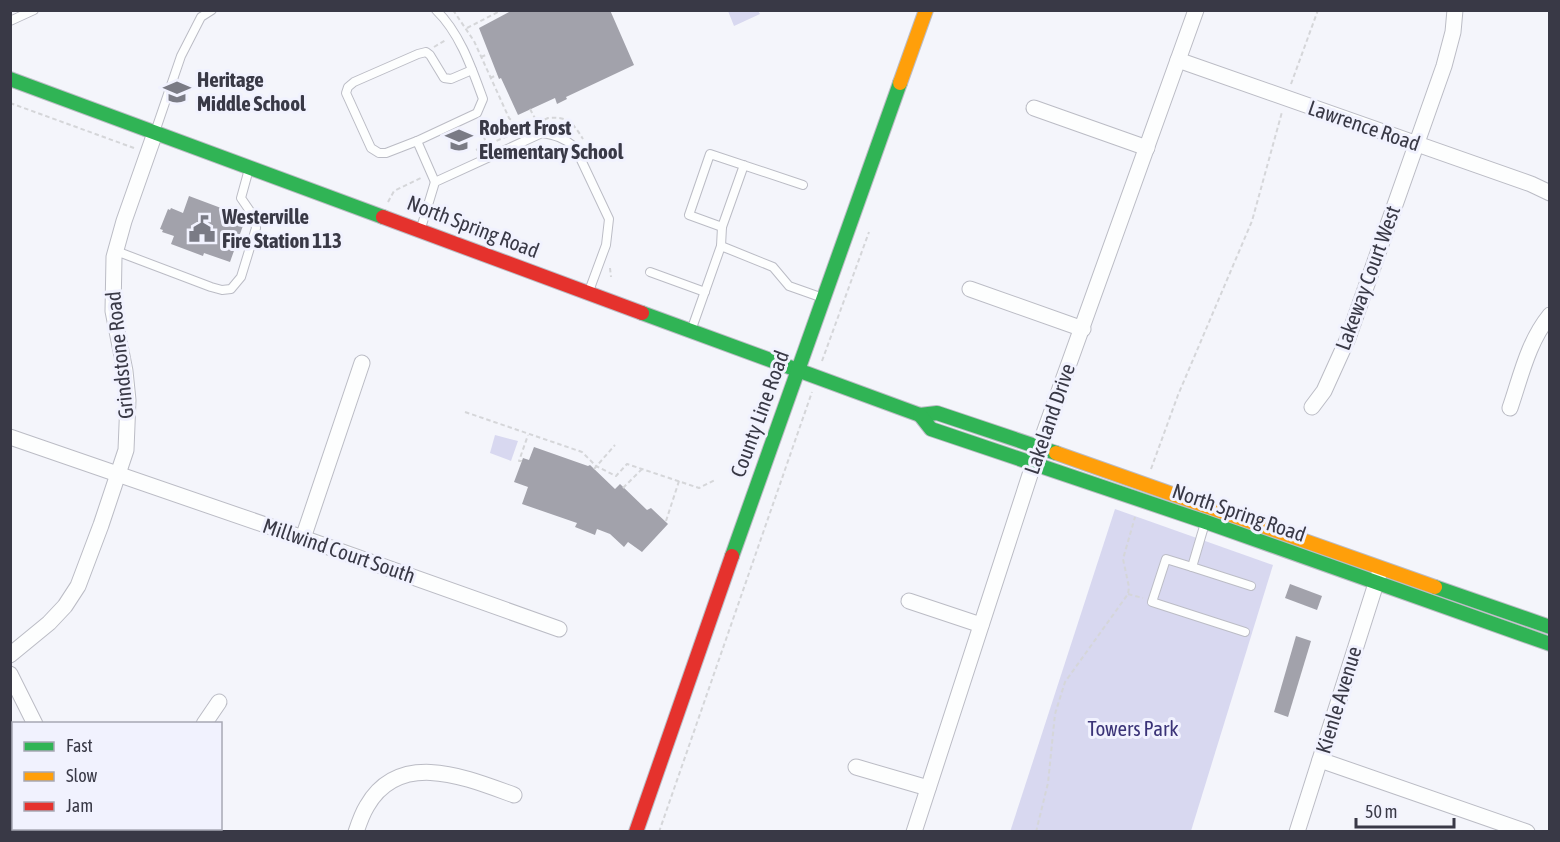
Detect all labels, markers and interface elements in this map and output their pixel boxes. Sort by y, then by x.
place label: Heritage Middle School [197,67,306,115]
school or university icon: Heritage Middle School [162,77,192,107]
street label: Lawrence Road [1305,95,1423,155]
place label: Robert Frost Elementary School [479,115,624,163]
school or university icon: Robert Frost Elementary School [444,125,474,155]
street label: North Spring Road [404,190,543,262]
street label: Lakeway Court West [1330,202,1404,353]
place label: Westerville Fire Station 113 [221,204,342,252]
public building icon: Westerville Fire Station 113 [187,214,217,244]
street label: Grindstone Road [100,290,138,420]
street label: County Line Road [725,347,793,480]
street label: Lakeland Drive [1019,360,1079,477]
street label: North Spring Road [1170,478,1309,546]
street label: Millwind Court South [260,513,419,587]
street label: Kienle Avenue [1310,643,1366,756]
park label: Towers Park [1087,716,1179,740]
legend [12,722,222,830]
text: Fast [66,735,93,756]
text: Slow [66,765,97,786]
scale bar [1356,791,1454,829]
text: Jam [66,795,93,816]
text: 50 m [1365,801,1397,822]

